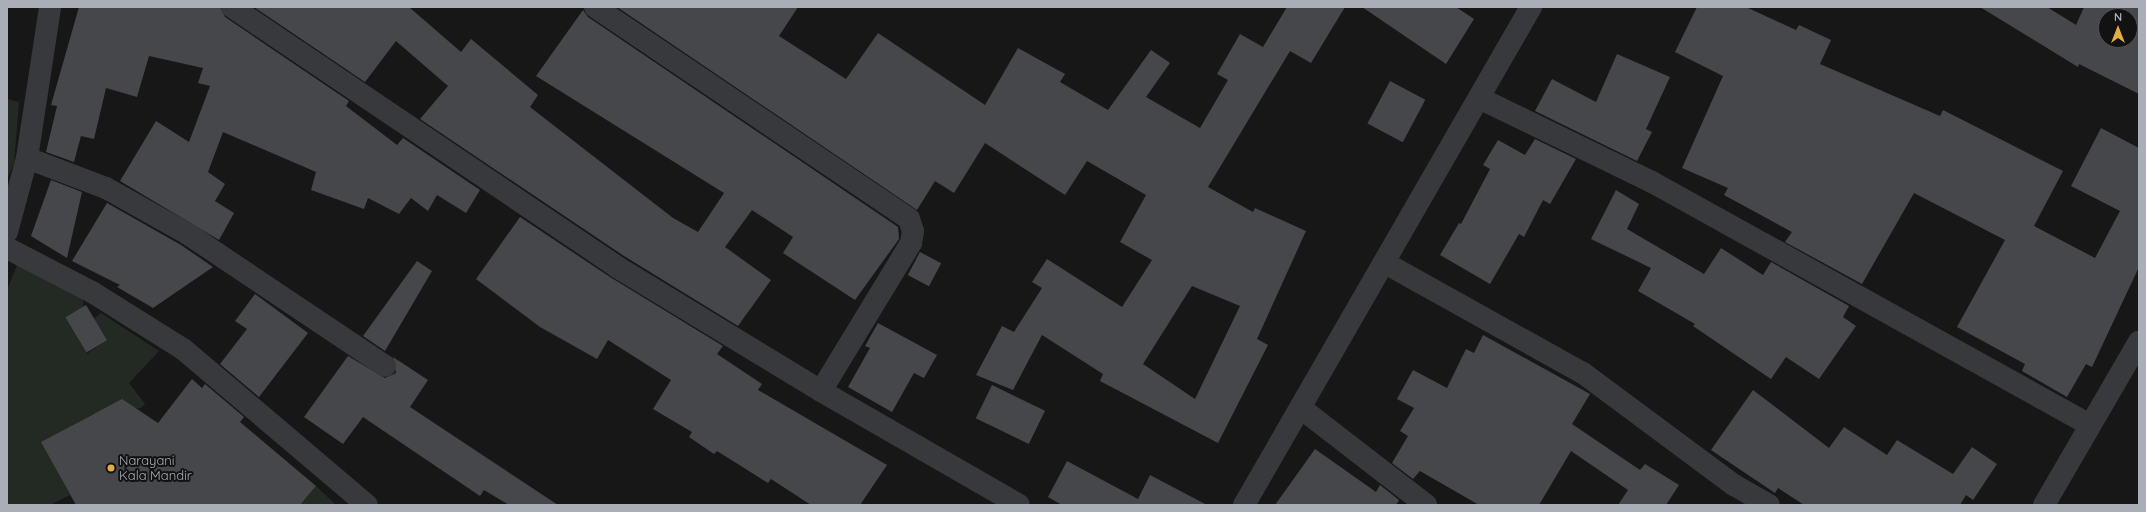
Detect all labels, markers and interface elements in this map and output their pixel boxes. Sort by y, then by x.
north arrow [2098,8,2138,48]
text: N [2114,10,2122,24]
place label: Narayani Kala Mandir [119,453,192,484]
marker: Narayani Kala Mandir [106,463,116,473]

